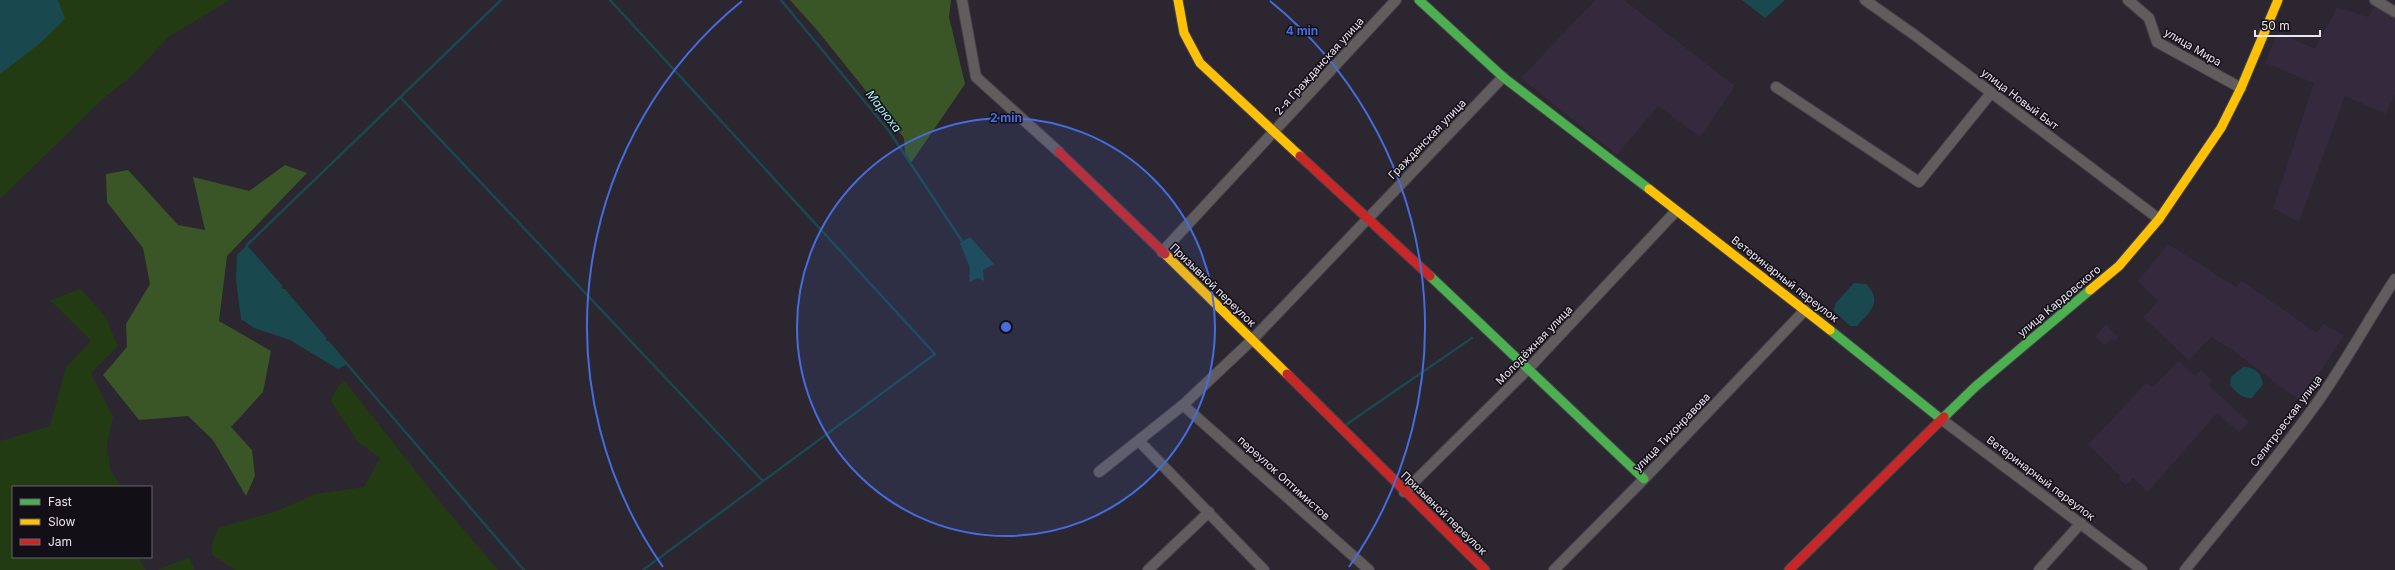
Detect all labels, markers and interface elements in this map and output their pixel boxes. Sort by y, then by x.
scale bar [2255,12,2320,38]
street label: 2-я Гражданская улица [1271,14,1367,118]
text: 50 m [2261,18,2290,33]
text: 4 min [1286,23,1318,38]
street label: улица Мира [2162,25,2224,69]
street label: улица Новый Быт [1979,65,2062,133]
water label: Марюха [863,87,905,135]
street label: Гражданская улица [1385,96,1469,182]
text: 2 min [990,110,1022,125]
street label: Ветеринарный переулок [1729,233,1841,325]
street label: Призывной переулок [1167,240,1259,330]
street label: улица Кардовского [2015,262,2104,340]
street label: Молодёжная улица [1493,303,1575,387]
centre of rings [999,320,1013,334]
street label: Селитровская улица [2247,372,2325,470]
street label: улица Тихонравова [1631,390,1713,474]
street label: переулок Оптимистов [1235,433,1333,523]
street label: Ветеринарный переулок [1984,433,2098,523]
street label: Призывной переулок [1398,468,1490,558]
legend [12,486,152,558]
text: Fast [48,494,72,509]
text: Slow [48,514,76,529]
text: Jam [48,534,72,549]

